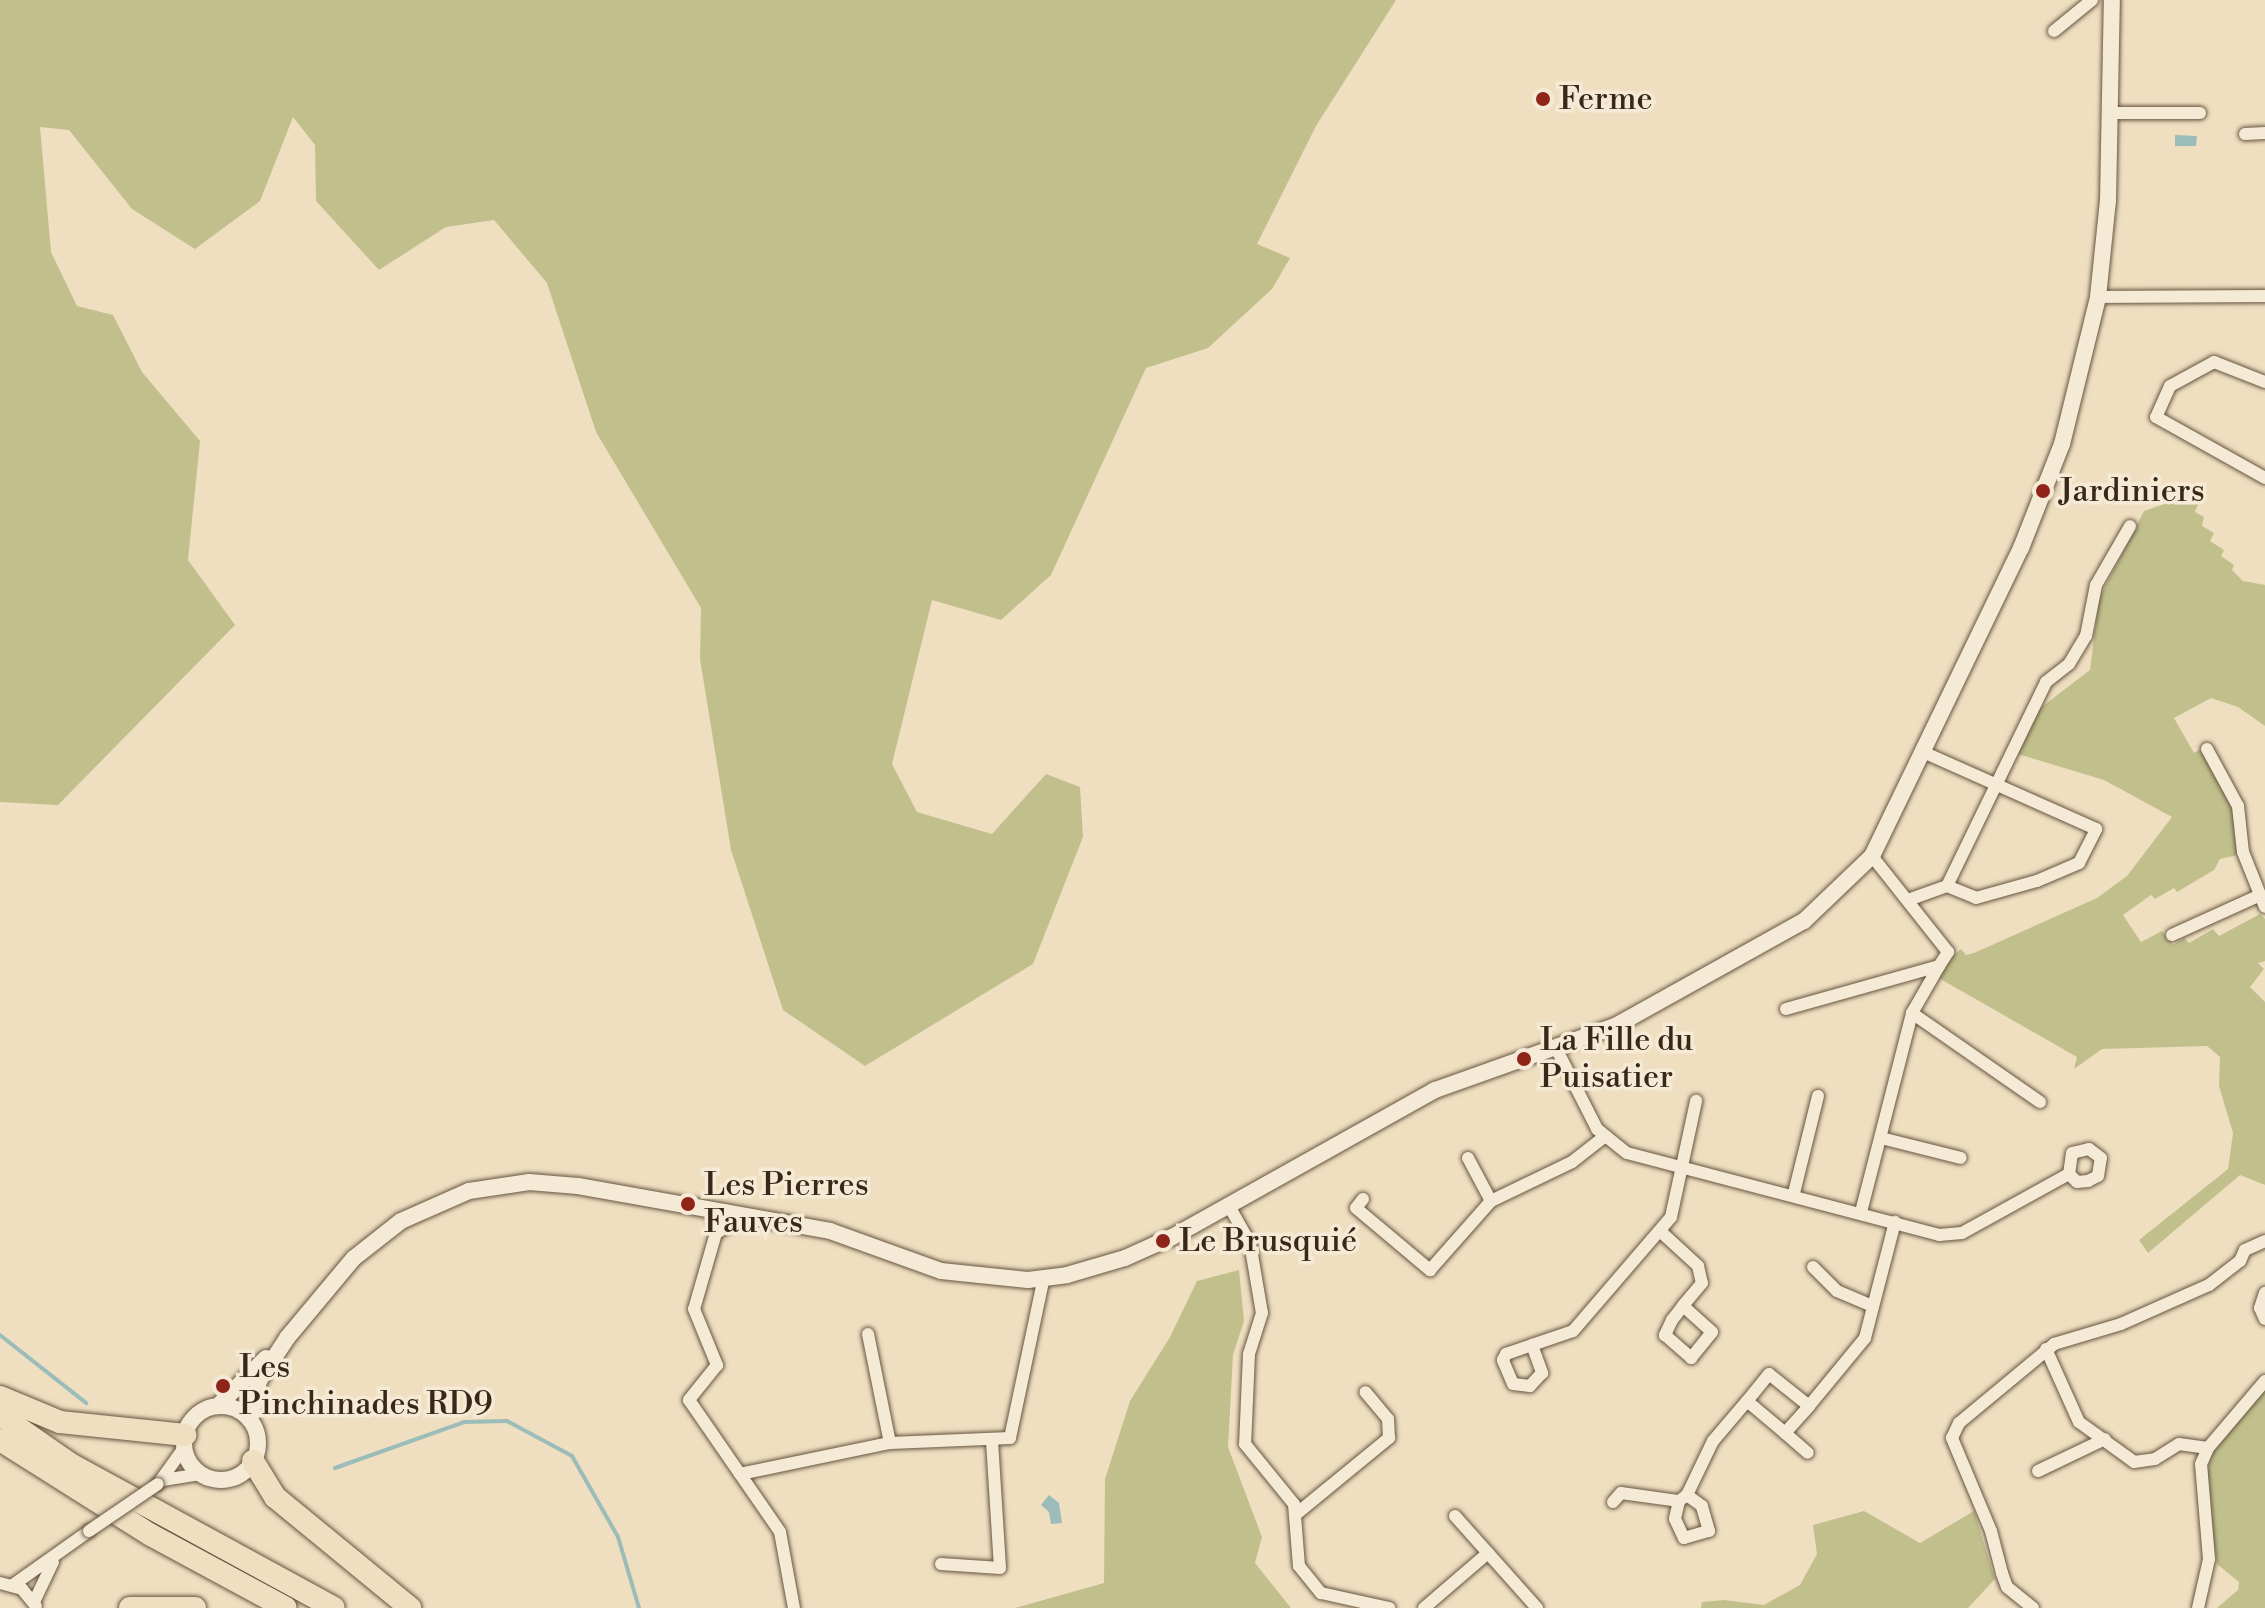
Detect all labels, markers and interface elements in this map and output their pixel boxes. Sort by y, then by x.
place label: Ferme [1559,80,1653,118]
marker: Ferme [1534,90,1552,108]
place label: Jardiniers [2059,472,2205,510]
marker: Jardiniers [2034,482,2052,500]
place label: La Fille du Puisatier [1540,1022,1693,1097]
marker: La Fille du Puisatier [1515,1050,1533,1068]
place label: Les Pierres Fauves [704,1167,869,1242]
marker: Les Pierres Fauves [679,1195,697,1213]
place label: Le Brusquié [1179,1222,1357,1260]
marker: Le Brusquié [1154,1232,1172,1250]
place label: Les Pinchinades RD9 [239,1349,493,1424]
marker: Les Pinchinades RD9 [214,1377,232,1395]

